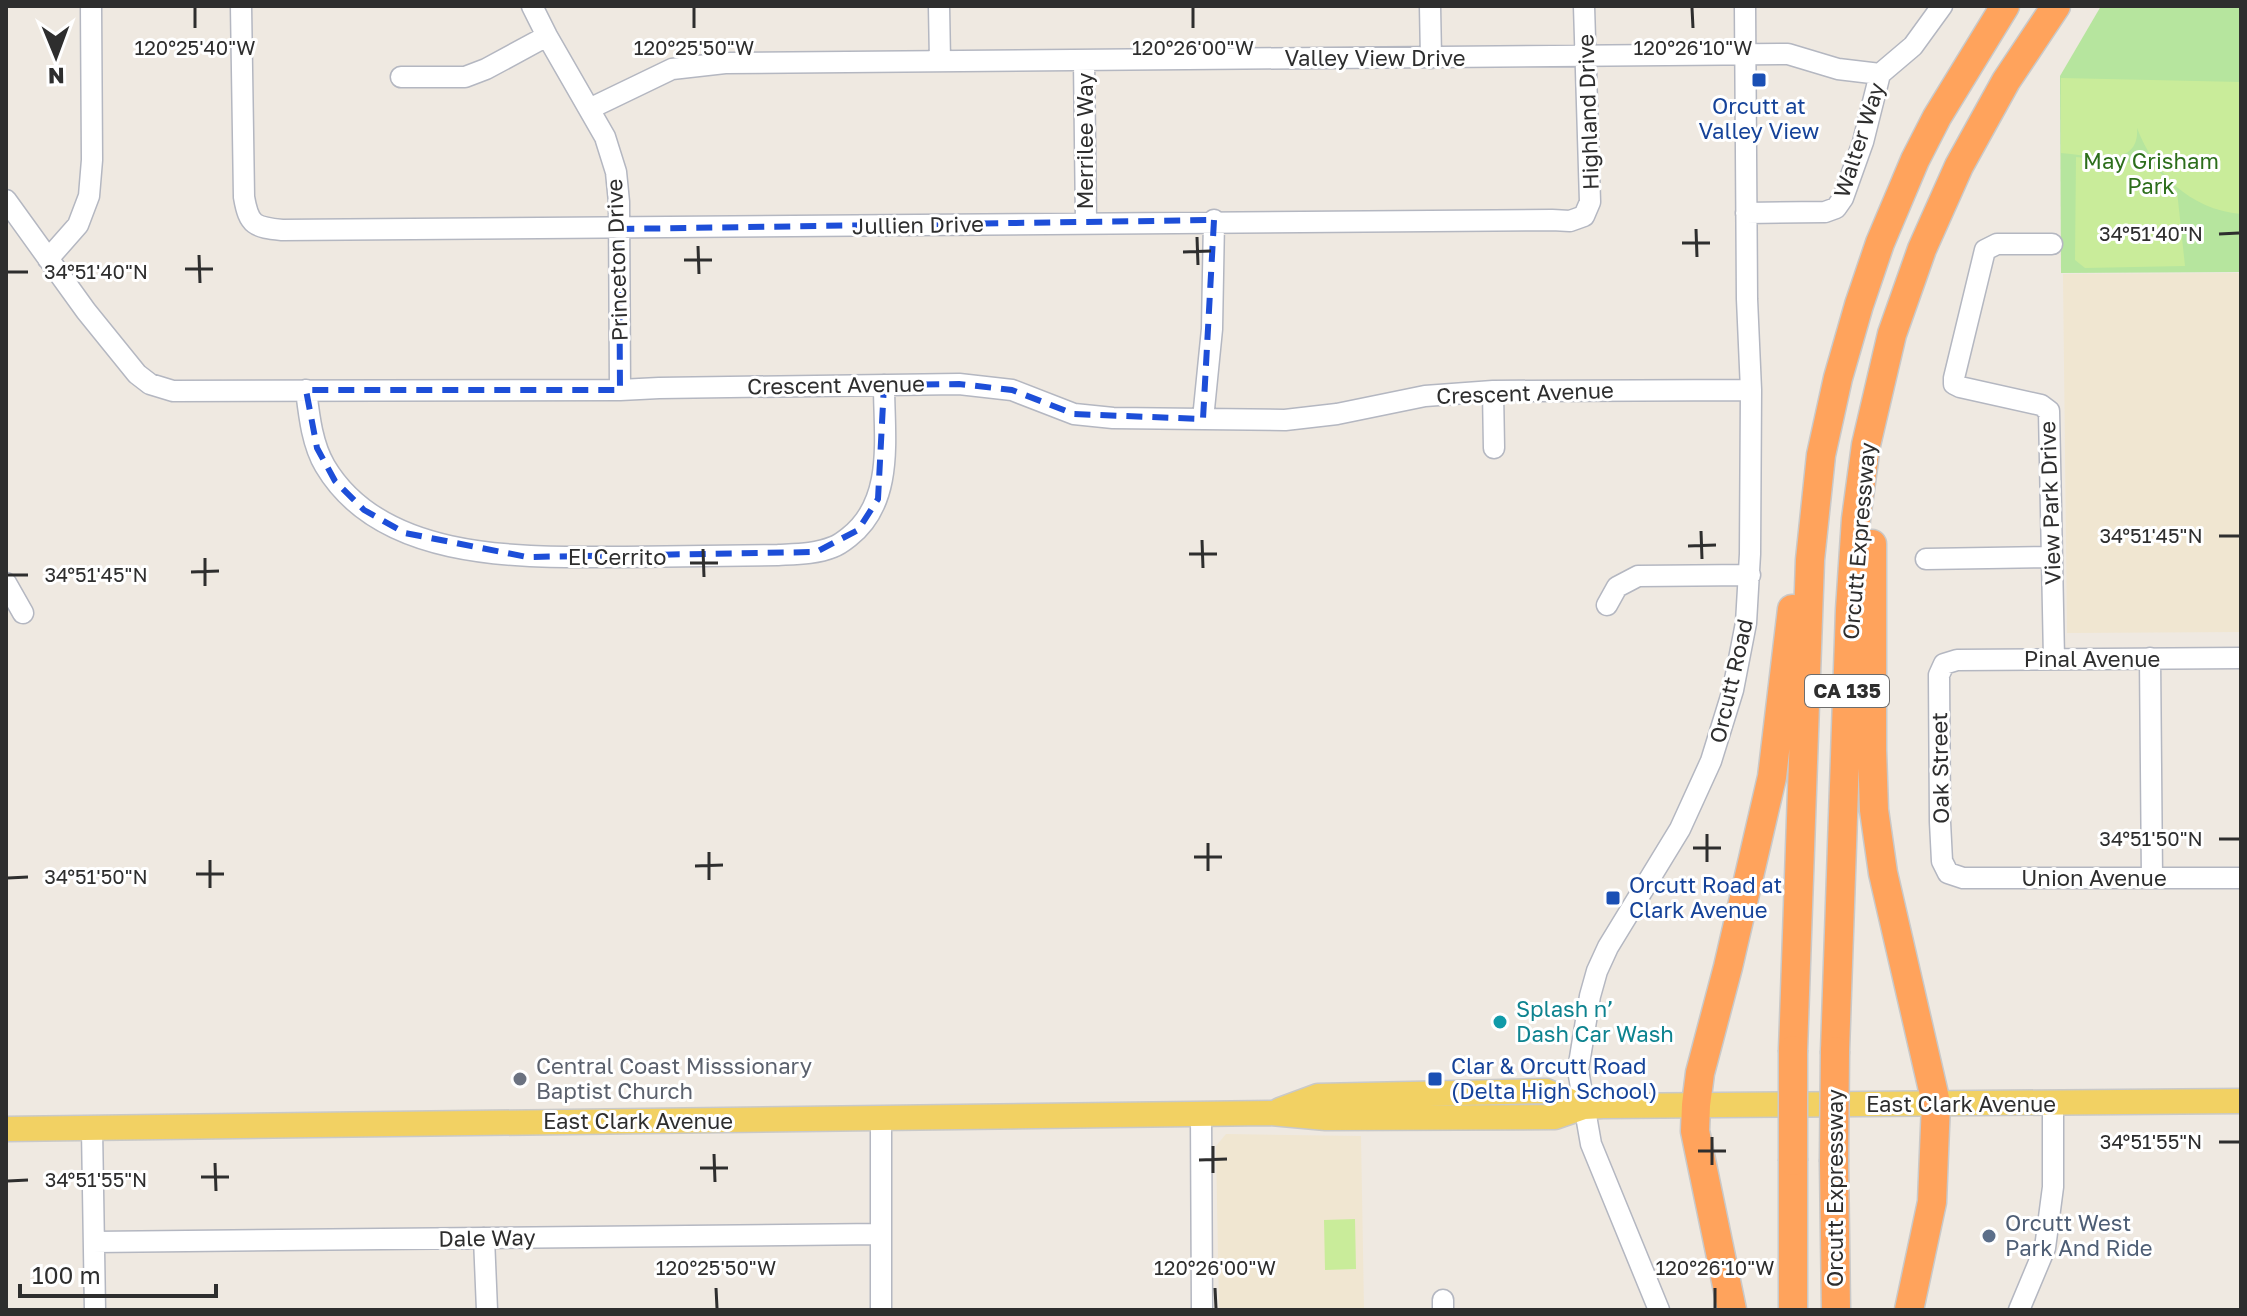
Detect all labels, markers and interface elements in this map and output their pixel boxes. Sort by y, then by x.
north arrow [16,16,96,96]
street label: Highland Drive [1571,33,1604,191]
text: 120°25'40"W [134,35,256,59]
text: 120°25'50"W [634,35,754,59]
text: 120°26'00"W [1132,35,1254,59]
text: 120°26'10"W [1633,35,1753,59]
street label: Valley View Drive [1285,44,1465,71]
text: N [48,63,65,90]
marker: Orcutt at Valley View [1750,71,1768,89]
street label: Merrilee Way [1071,72,1098,210]
street label: Walter Way [1827,79,1890,201]
place label: Orcutt at Valley View [1699,92,1820,144]
park label: May Grisham Park [2083,147,2219,199]
street label: Princeton Drive [600,178,633,342]
street label: Jullien Drive [852,210,984,239]
text: 34°51'40"N [2099,221,2203,245]
text: 34°51'40"N [44,259,148,283]
street label: Crescent Avenue [747,369,925,400]
street label: Crescent Avenue [1436,376,1614,409]
street label: View Park Drive [2033,421,2066,586]
street label: Orcutt Expressway [1836,441,1881,641]
text: 34°51'45"N [2099,523,2203,547]
street label: El Cerrito [568,543,666,570]
text: 34°51'45"N [44,562,148,586]
street label: Orcutt Road [1703,616,1758,746]
street label: Pinal Avenue [2024,645,2160,672]
road number: CA 135 [1805,675,1889,707]
street label: Oak Street [1925,712,1954,824]
text: 34°51'50"N [2099,826,2203,850]
text: 34°51'50"N [44,864,148,888]
street label: Union Avenue [2021,864,2167,891]
place label: Orcutt Road at Clark Avenue [1629,871,1782,923]
marker: Orcutt Road at Clark Avenue [1604,889,1622,907]
place label: Splash n’ Dash Car Wash [1516,995,1674,1047]
marker: Splash n’ Dash Car Wash [1491,1013,1509,1031]
place label: Central Coast Misssionary Baptist Church [536,1052,812,1104]
place label: Clar & Orcutt Road (Delta High School) [1451,1052,1657,1104]
marker: Central Coast Misssionary Baptist Church [511,1070,529,1088]
marker: Clar & Orcutt Road (Delta High School) [1426,1070,1444,1088]
street label: Orcutt Expressway [1821,1089,1848,1287]
street label: East Clark Avenue [1866,1090,2056,1117]
street label: East Clark Avenue [543,1107,733,1134]
text: 34°51'55"N [2100,1129,2202,1153]
text: 34°51'55"N [45,1167,147,1191]
place label: Orcutt West Park And Ride [2005,1209,2153,1261]
street label: Dale Way [438,1223,536,1252]
marker: Orcutt West Park And Ride [1980,1227,1998,1245]
scale bar [20,1248,216,1298]
text: 120°25'50"W [656,1255,776,1279]
text: 120°26'00"W [1154,1255,1276,1279]
text: 120°26'10"W [1655,1255,1775,1279]
text: 100 m [32,1260,101,1289]

